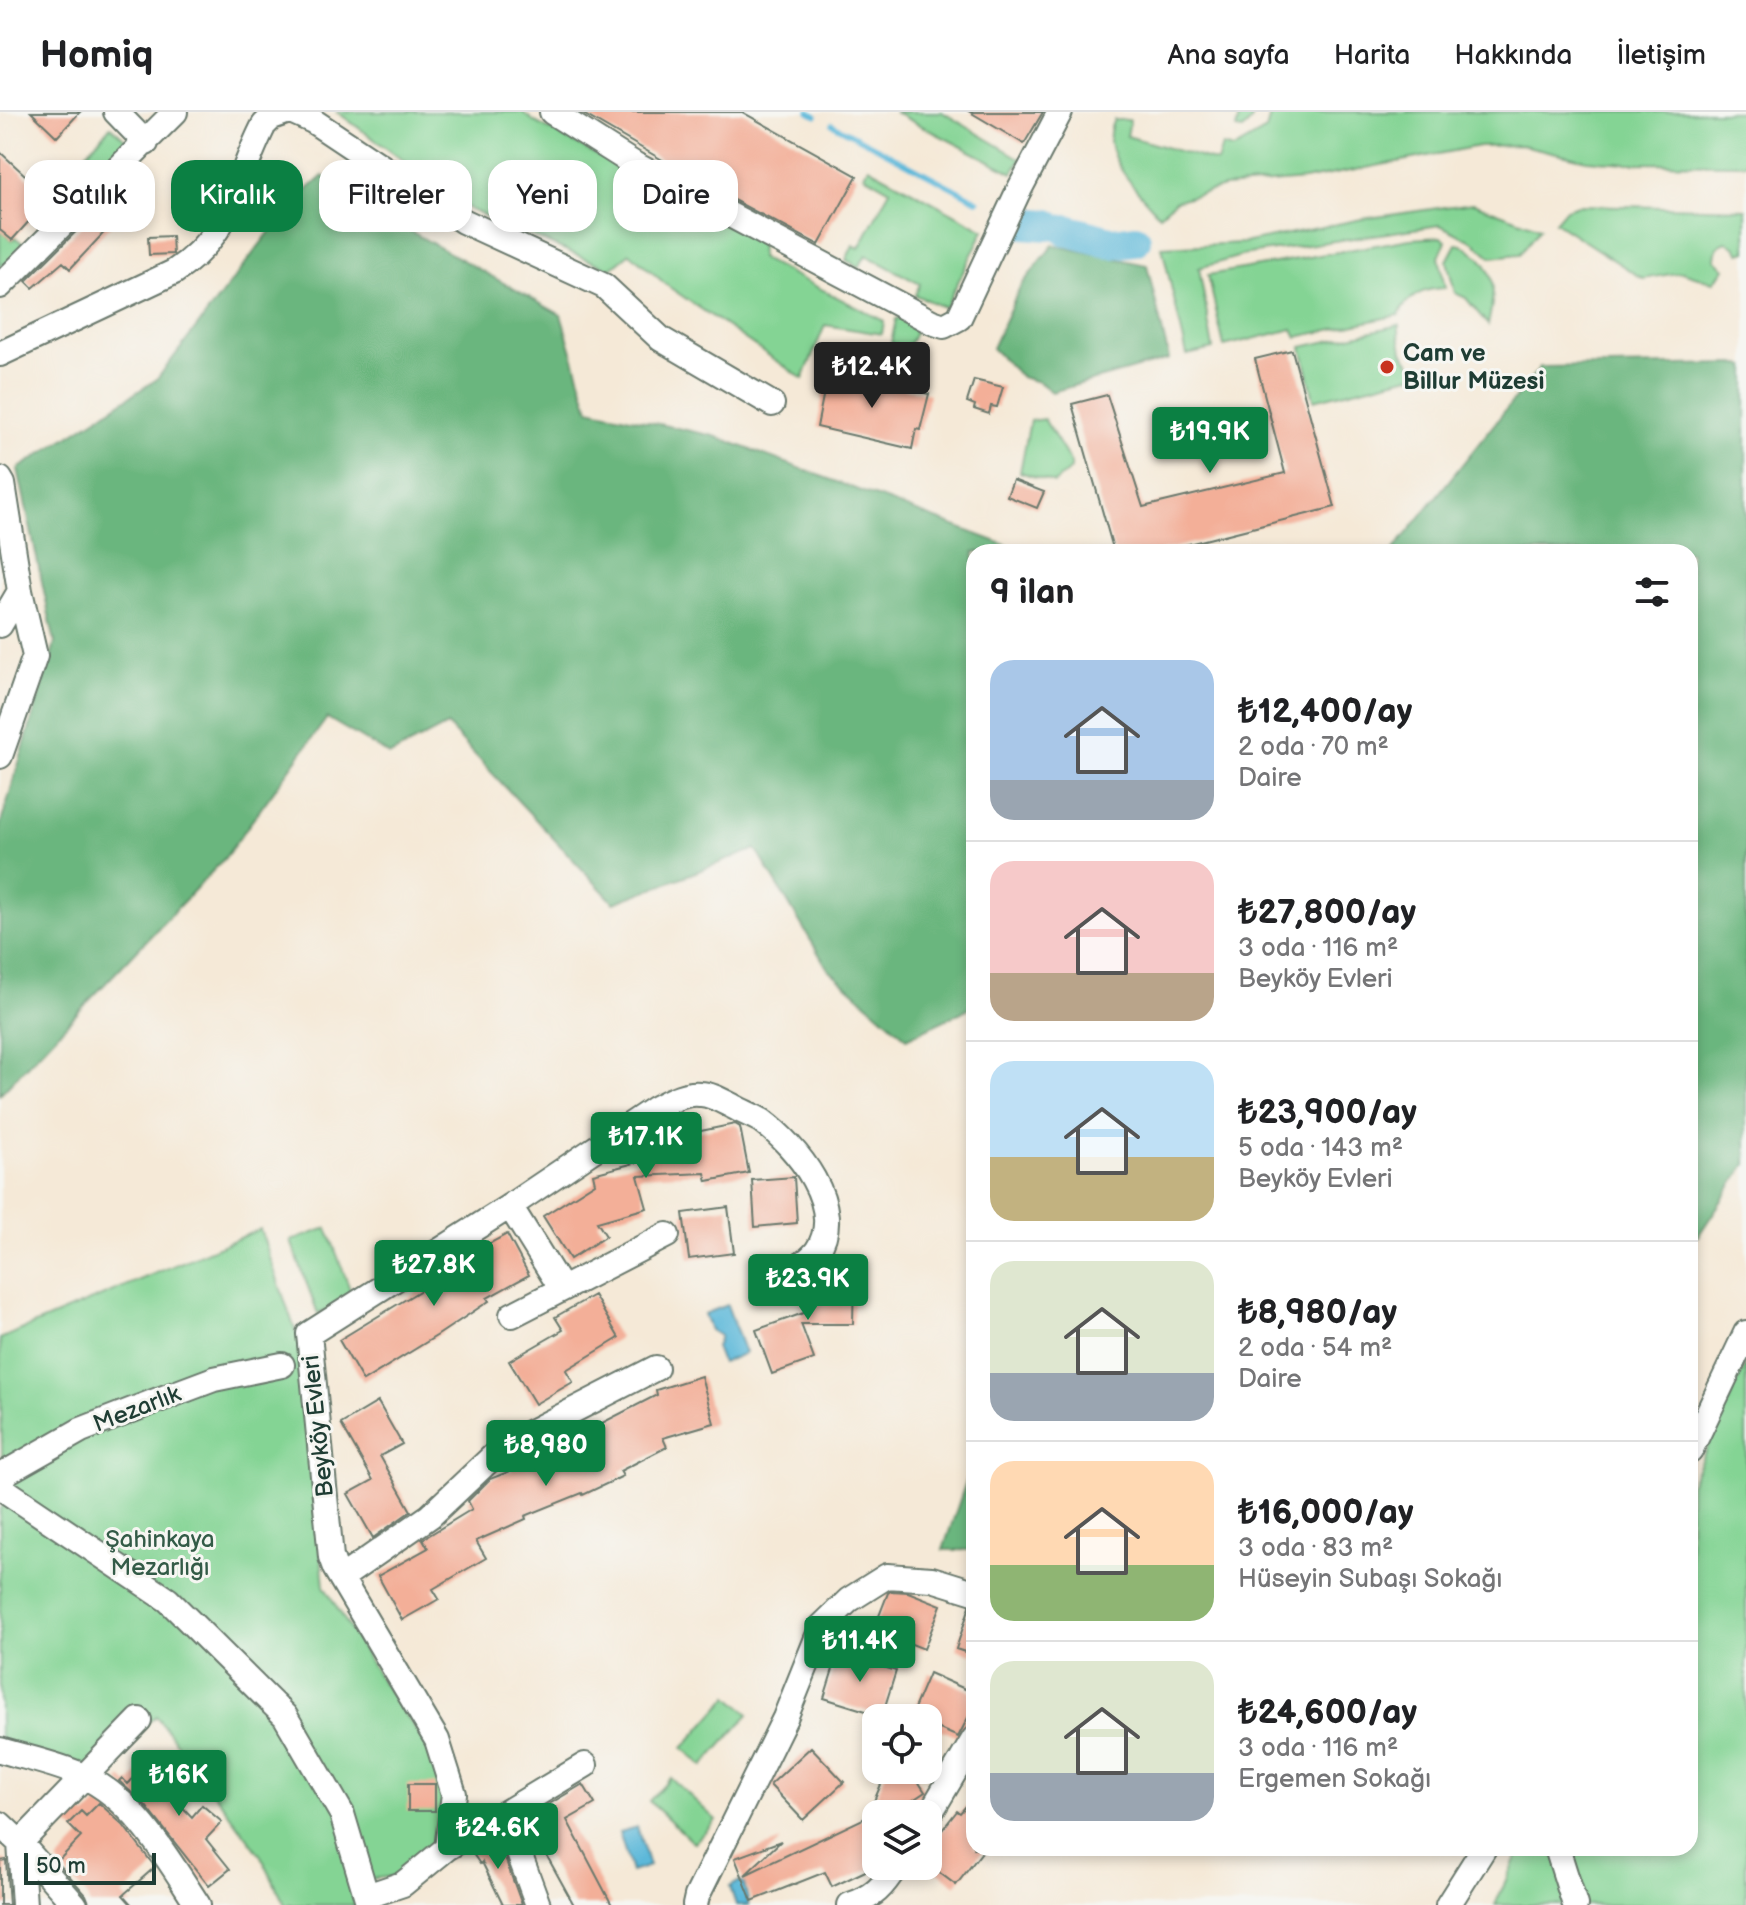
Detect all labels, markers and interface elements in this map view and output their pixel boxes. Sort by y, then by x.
text: Homiq [40,33,153,78]
text: Ana sayfa [1168,39,1290,72]
text: Harita [1334,39,1410,72]
text: Hakkında [1454,39,1572,72]
text: İletişim [1616,39,1706,72]
chip: Satılık [24,160,155,232]
chip: Kiralık [171,160,303,232]
chip: Filtreler [319,160,472,232]
chip: Yeni [488,160,597,232]
chip: Daire [613,160,738,232]
place label: Cam ve Billur Müzesi [1403,339,1544,396]
pin: ₺12.4K [807,342,937,410]
text: ₺12.4K [832,352,912,383]
marker: Cam ve Billur Müzesi [1378,358,1396,376]
pin: ₺19.9K [1145,407,1275,475]
text: ₺19.9K [1170,417,1250,448]
icon: filters [1630,570,1674,614]
text: 9 ilan [990,572,1075,613]
text: ₺12,400/ay [1238,691,1412,732]
icon: home [1054,692,1150,788]
text: 2 oda · 70 m² [1238,732,1389,763]
text: Daire [1238,763,1302,794]
text: ₺27,800/ay [1238,892,1416,933]
icon: home [1054,893,1150,989]
text: 3 oda · 116 m² [1238,933,1398,964]
text: Beyköy Evleri [1238,964,1393,995]
text: ₺23,900/ay [1238,1092,1417,1133]
icon: home [1054,1093,1150,1189]
pin: ₺17.1K [581,1112,711,1180]
text: ₺17.1K [609,1122,683,1153]
text: 5 oda · 143 m² [1238,1133,1403,1164]
text: Beyköy Evleri [1238,1164,1393,1195]
pin: ₺27.8K [369,1240,499,1308]
text: ₺27.8K [392,1250,476,1281]
pin: ₺23.9K [743,1254,873,1322]
text: ₺23.9K [766,1264,850,1295]
text: ₺8,980/ay [1238,1292,1397,1333]
icon: home [1054,1293,1150,1389]
text: 2 oda · 54 m² [1238,1333,1392,1364]
street label: Beyköy Evleri [296,1354,340,1498]
text: Daire [1238,1364,1302,1395]
street label: Mezarlık [89,1379,185,1439]
pin: ₺8,980 [481,1420,611,1488]
text: ₺8,980 [504,1430,588,1461]
text: ₺16,000/ay [1238,1492,1414,1533]
icon: home [1054,1493,1150,1589]
park label: Şahinkaya Mezarlığı [105,1525,215,1582]
text: 3 oda · 83 m² [1238,1533,1393,1564]
text: Hüseyin Subaşı Sokağı [1238,1564,1503,1595]
pin: ₺11.4K [795,1616,925,1684]
text: ₺11.4K [822,1626,898,1657]
text: ₺24,600/ay [1238,1692,1417,1733]
icon: home [1054,1693,1150,1789]
map controls [862,1704,942,1880]
button: locate [862,1704,942,1784]
text: 3 oda · 116 m² [1238,1733,1398,1764]
pin: ₺16K [132,1750,226,1818]
text: ₺16K [149,1760,209,1791]
text: Ergemen Sokağı [1238,1764,1431,1795]
button: layers [862,1800,942,1880]
pin: ₺24.6K [433,1803,563,1871]
text: ₺24.6K [456,1813,540,1844]
scale bar [24,1849,156,1885]
text: 50 m [36,1853,86,1880]

